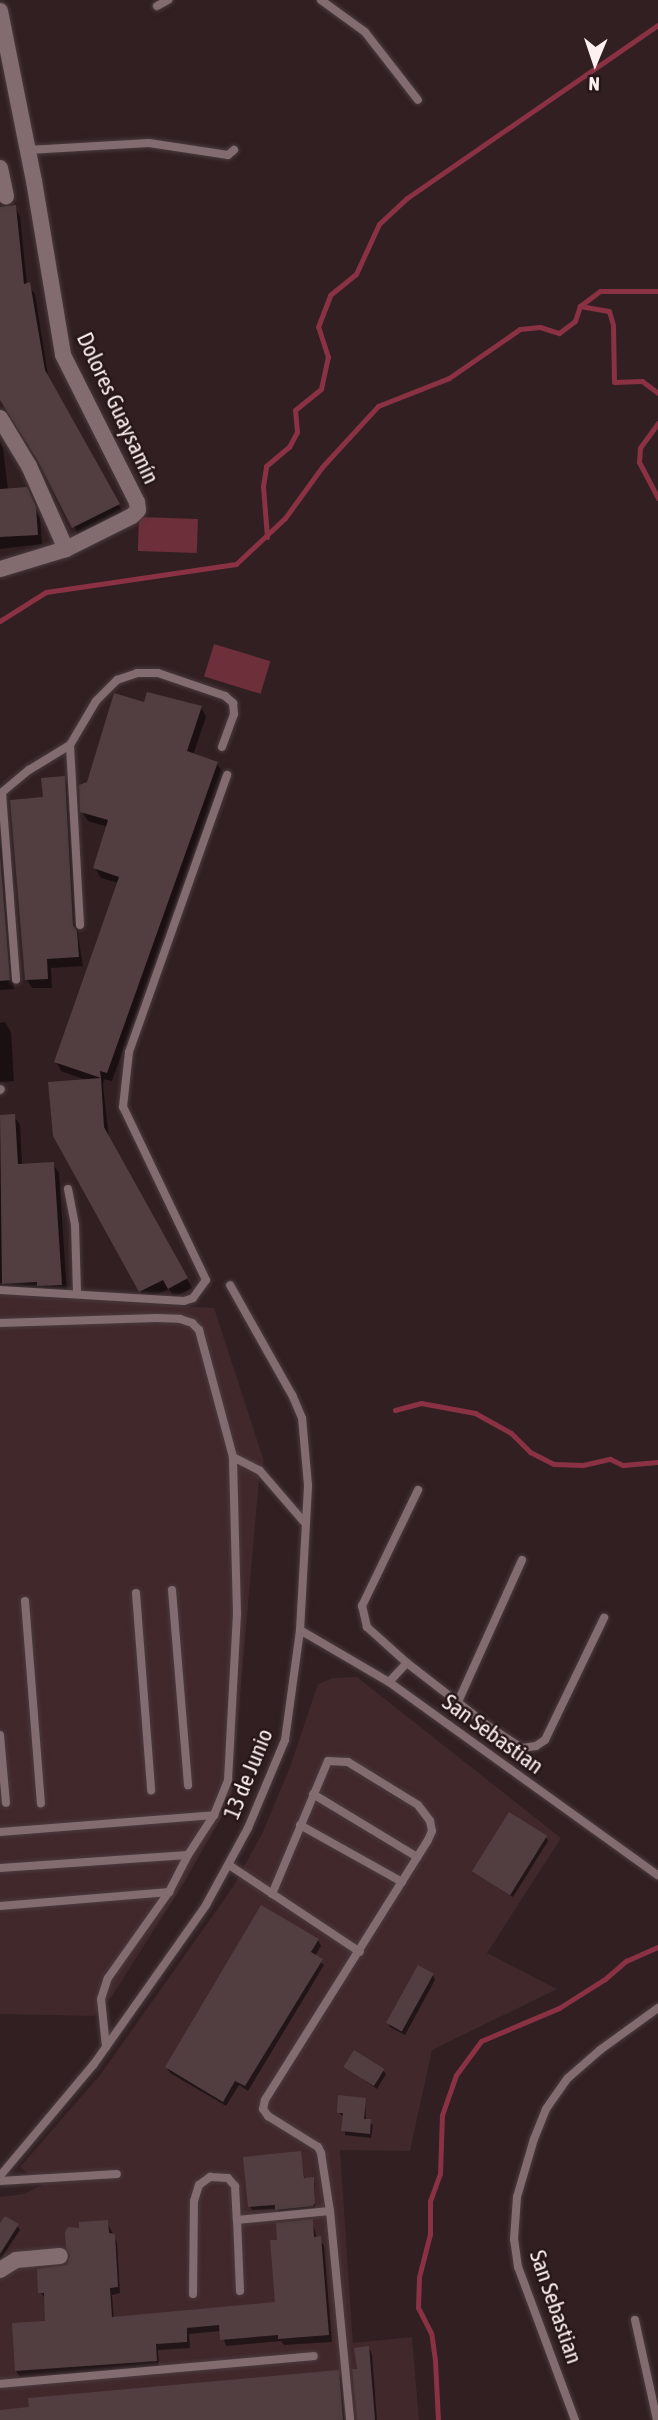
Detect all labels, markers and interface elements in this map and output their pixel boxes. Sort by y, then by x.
north arrow [560,28,630,98]
text: N [588,73,600,95]
street label: Dolores Guaysamín [71,328,165,488]
street label: San Sebastian [437,1688,549,1780]
street label: 13 de Junio [217,1725,279,1823]
street label: San Sebastian [524,2247,588,2367]

